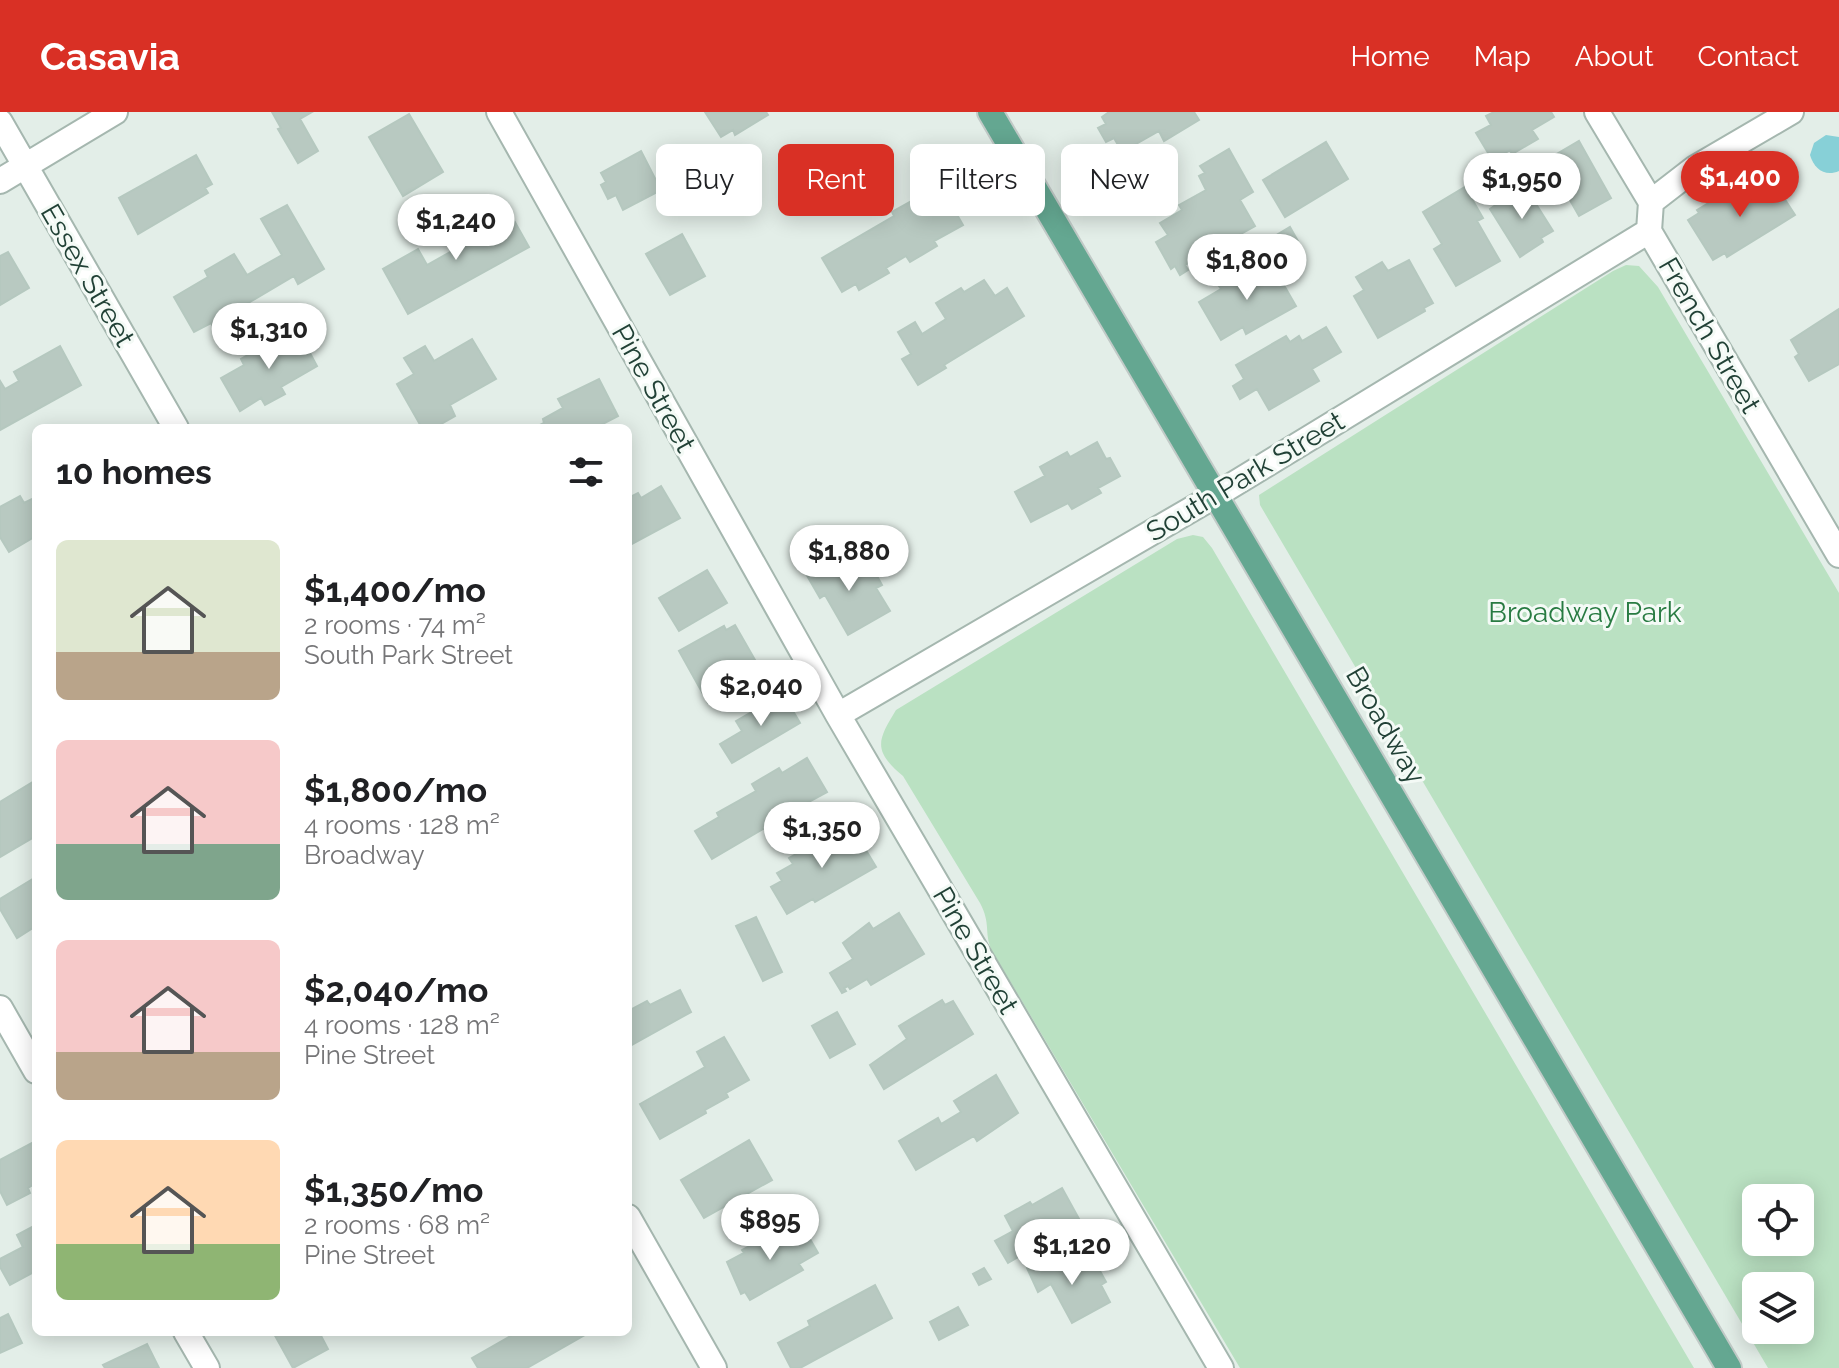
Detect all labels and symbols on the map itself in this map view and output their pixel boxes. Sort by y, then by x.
pin: $1,400 [1675,151,1805,219]
pin: $1,950 [1457,153,1587,221]
pin: $1,240 [391,194,521,262]
street label: Essex Street [34,198,142,353]
pin: $1,800 [1182,234,1312,302]
street label: French Street [1652,252,1768,419]
pin: $1,310 [204,303,334,371]
street label: Pine Street [605,319,702,458]
street label: South Park Street [1140,404,1351,549]
pin: $1,880 [784,525,914,593]
park label: Broadway Park [1488,596,1682,629]
pin: $2,040 [696,660,826,728]
street label: Broadway [1339,661,1432,790]
pin: $1,350 [757,802,887,870]
street label: Pine Street [926,881,1025,1020]
pin: $895 [723,1194,817,1262]
pin: $1,120 [1007,1219,1137,1287]

